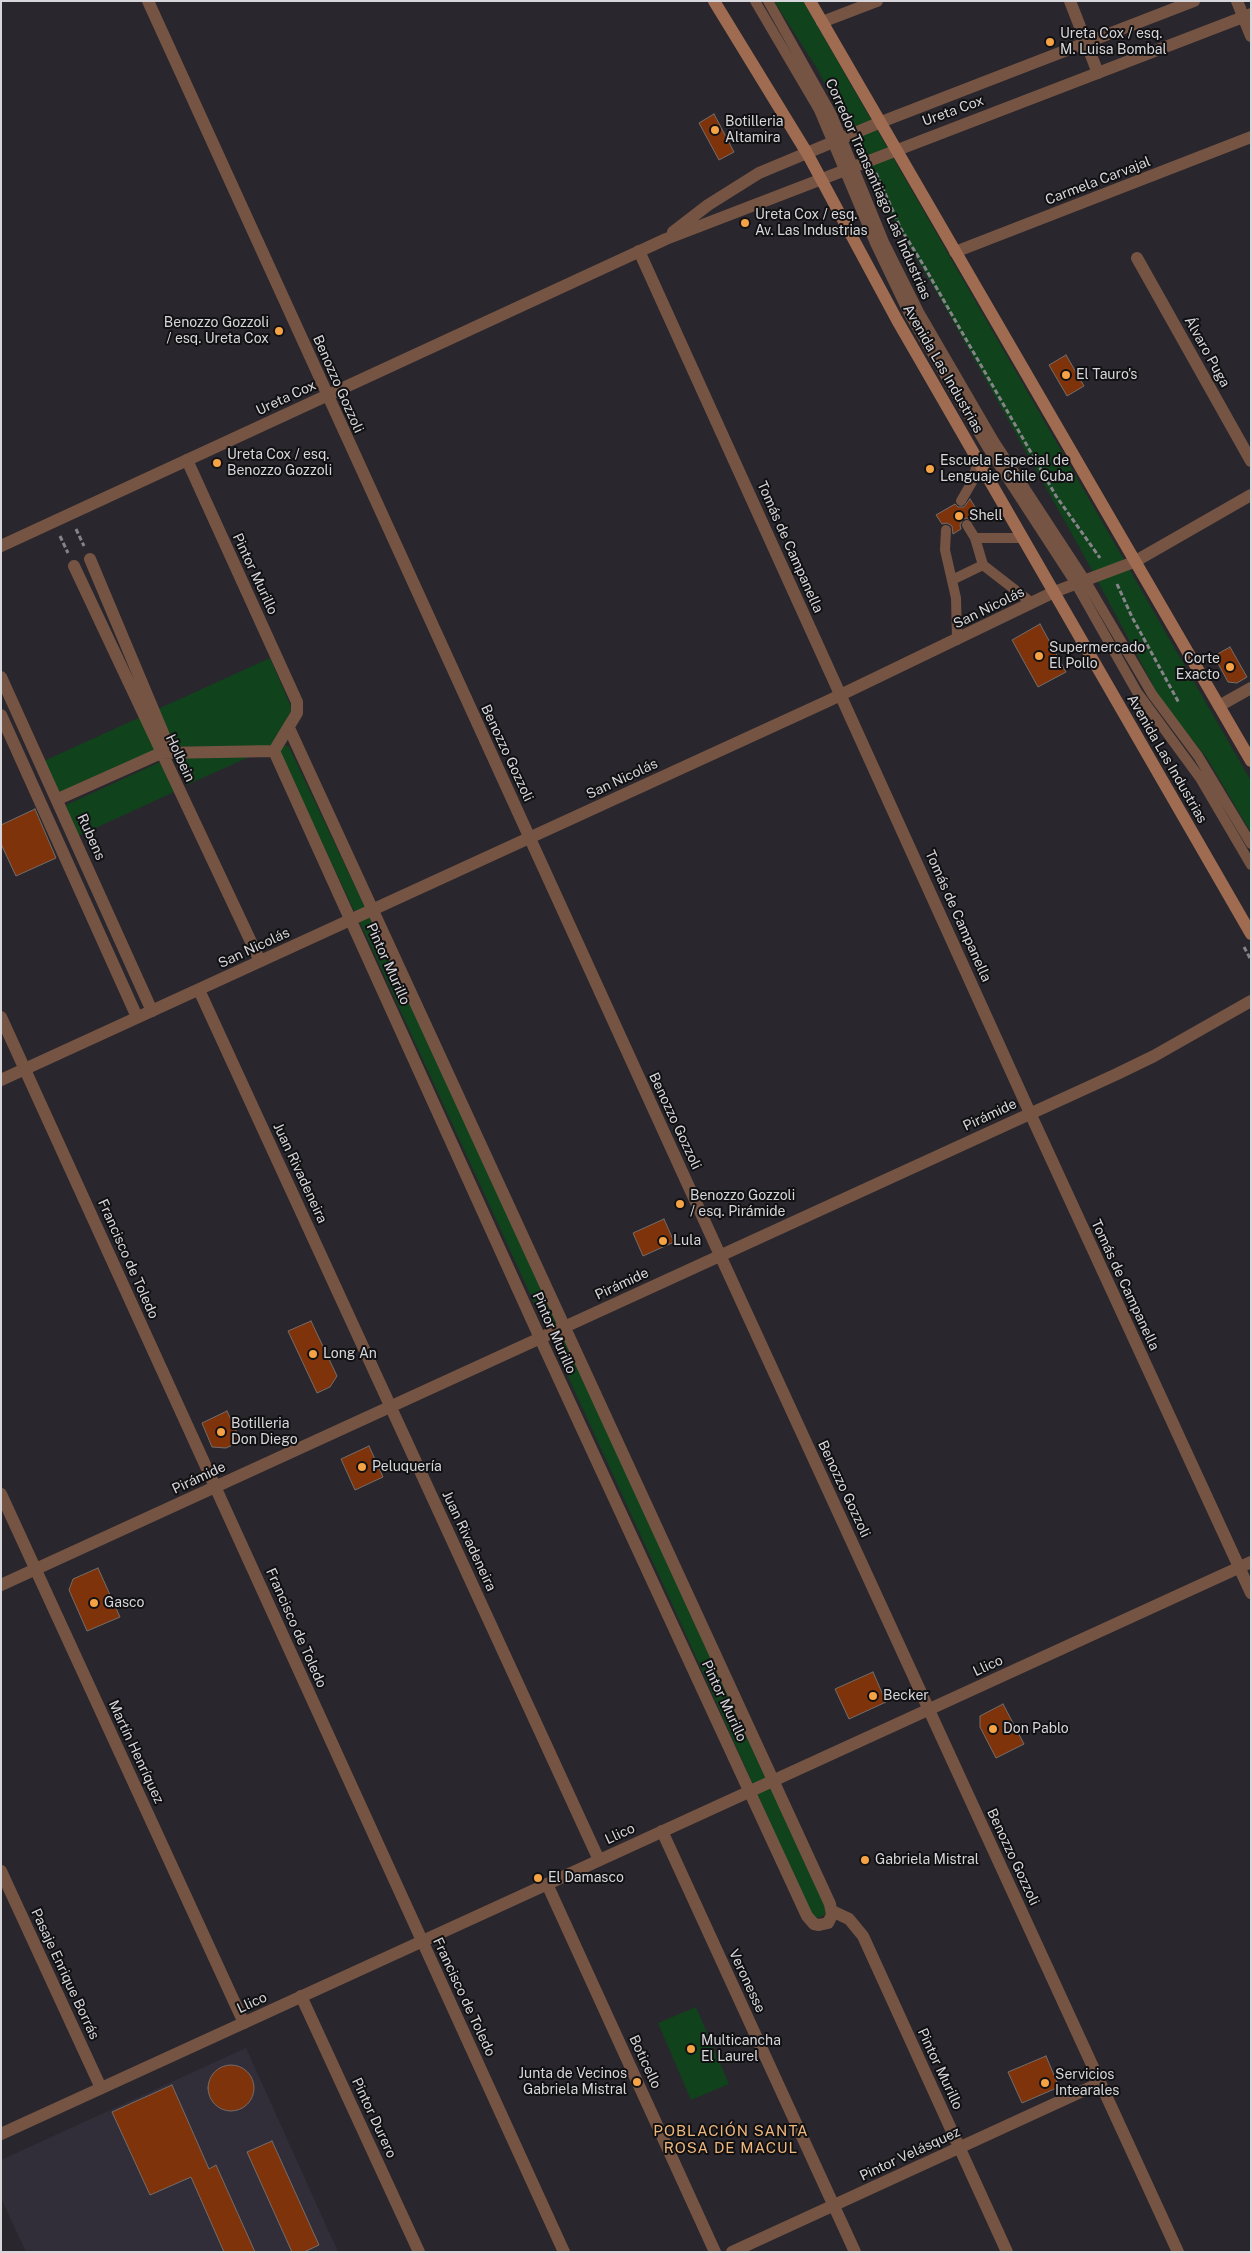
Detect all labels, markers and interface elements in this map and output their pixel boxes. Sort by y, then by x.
place label: Ureta Cox / esq. M. Luisa Bombal [1060,26,1167,58]
marker: Ureta Cox / esq. M. Luisa Bombal [1044,36,1056,48]
street label: Corredor Transantiago Las Industrias [822,76,934,302]
street label: Ureta Cox [920,92,986,130]
place label: Botilleria Altamira [725,114,784,146]
marker: Botilleria Altamira [709,124,721,136]
street label: Carmela Carvajal [1043,153,1153,209]
place label: Ureta Cox / esq. Av. Las Industrias [755,207,868,240]
marker: Ureta Cox / esq. Av. Las Industrias [739,217,751,229]
street label: Avenida Las Industrias [899,302,987,436]
street label: Álvaro Puga [1181,314,1233,390]
place label: Benozzo Gozzoli / esq. Ureta Cox [164,315,269,348]
marker: Benozzo Gozzoli / esq. Ureta Cox [273,325,285,337]
street label: Benozzo Gozzoli [309,333,367,435]
place label: El Tauro's [1076,367,1137,383]
marker: El Tauro's [1060,369,1072,381]
street label: Ureta Cox [253,377,319,419]
place label: Ureta Cox / esq. Benozzo Gozzoli [227,447,332,480]
place label: Escuela Especial de Lenguaje Chile Cuba [940,453,1074,486]
marker: Ureta Cox / esq. Benozzo Gozzoli [211,457,223,469]
marker: Escuela Especial de Lenguaje Chile Cuba [924,463,936,475]
street label: Tomás de Campanella [753,478,827,616]
place label: Shell [969,508,1003,524]
marker: Shell [953,510,965,522]
street label: Pintor Murillo [229,531,281,617]
street label: San Nicolás [951,584,1027,632]
place label: Supermercado El Pollo [1049,640,1145,672]
marker: Supermercado El Pollo [1033,650,1045,662]
place label: Corte Exacto [1176,651,1220,684]
marker: Corte Exacto [1224,661,1236,673]
street label: Avenida Las Industrias [1123,692,1211,826]
street label: Benozzo Gozzoli [477,702,537,804]
street label: Holbein [162,732,198,784]
street label: San Nicolás [584,755,660,803]
street label: Rubens [73,811,109,863]
street label: Tomás de Campanella [921,847,995,985]
street label: Pintor Murillo [362,920,414,1008]
street label: San Nicolás [216,924,292,972]
street label: Benozzo Gozzoli [645,1070,705,1172]
street label: Pirámide [960,1095,1020,1135]
street label: Juan Rivadeneira [269,1120,331,1226]
place label: Benozzo Gozzoli / esq. Pirámide [690,1188,795,1220]
street label: Francisco de Toledo [94,1197,162,1321]
marker: Benozzo Gozzoli / esq. Pirámide [674,1198,686,1210]
street label: Tomás de Campanella [1087,1217,1163,1353]
place label: Lula [673,1233,701,1249]
marker: Lula [657,1235,669,1247]
street label: Pirámide [592,1264,652,1304]
street label: Pintor Murillo [528,1289,580,1377]
place label: Long An [323,1346,377,1362]
marker: Long An [307,1348,319,1360]
place label: Botilleria Don Diego [231,1416,298,1448]
marker: Botilleria Don Diego [215,1426,227,1438]
street label: Benozzo Gozzoli [814,1438,874,1540]
street label: Pirámide [169,1458,229,1498]
place label: Peluquería [372,1459,442,1475]
marker: Peluquería [356,1461,368,1473]
street label: Juan Rivadeneira [438,1488,500,1594]
street label: Francisco de Toledo [262,1566,330,1690]
place label: Gasco [104,1595,144,1611]
marker: Gasco [88,1597,100,1609]
street label: Llico [970,1652,1006,1680]
street label: Pintor Murillo [698,1658,750,1744]
place label: Becker [883,1688,929,1704]
marker: Becker [867,1690,879,1702]
street label: Martín Henríquez [105,1698,167,1806]
place label: Don Pablo [1003,1721,1069,1737]
marker: Don Pablo [987,1723,999,1735]
street label: Benozzo Gozzoli [983,1806,1043,1908]
street label: Llico [602,1820,638,1848]
place label: Gabriela Mistral [875,1852,979,1868]
marker: Gabriela Mistral [859,1854,871,1866]
place label: El Damasco [548,1870,624,1886]
marker: El Damasco [532,1872,544,1884]
street label: Pasaje Enrique Borrás [27,1906,103,2042]
street label: Francisco de Toledo [429,1935,499,2059]
street label: Veronesse [725,1947,769,2015]
street label: Llico [234,1989,270,2017]
street label: Pintor Murillo [914,2026,966,2112]
street label: Boticello [625,2032,665,2092]
place label: Multicancha El Laurel [701,2033,781,2066]
marker: Multicancha El Laurel [685,2043,697,2055]
place label: Junta de Vecinos Gabriela Mistral [519,2066,627,2098]
place label: Servicios Intearales [1055,2067,1119,2100]
street label: Pintor Durero [348,2075,400,2161]
marker: Junta de Vecinos Gabriela Mistral [631,2076,643,2088]
marker: Servicios Intearales [1039,2077,1051,2089]
district label: POBLACIÓN SANTA ROSA DE MACUL [651,2122,811,2157]
street label: Pintor Velásquez [857,2123,963,2185]

